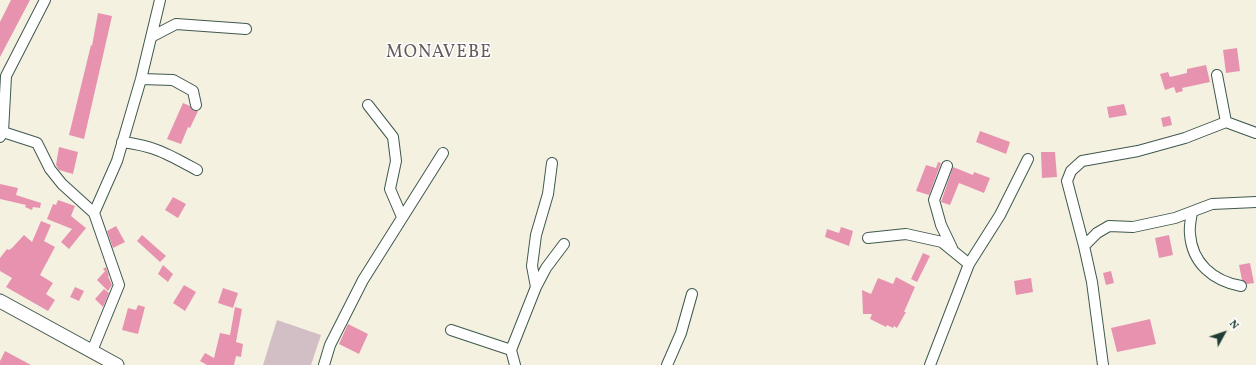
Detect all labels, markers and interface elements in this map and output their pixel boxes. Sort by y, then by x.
district label: MONAVEBE [386,43,492,65]
north arrow [1204,313,1244,353]
text: N [1225,317,1242,333]

